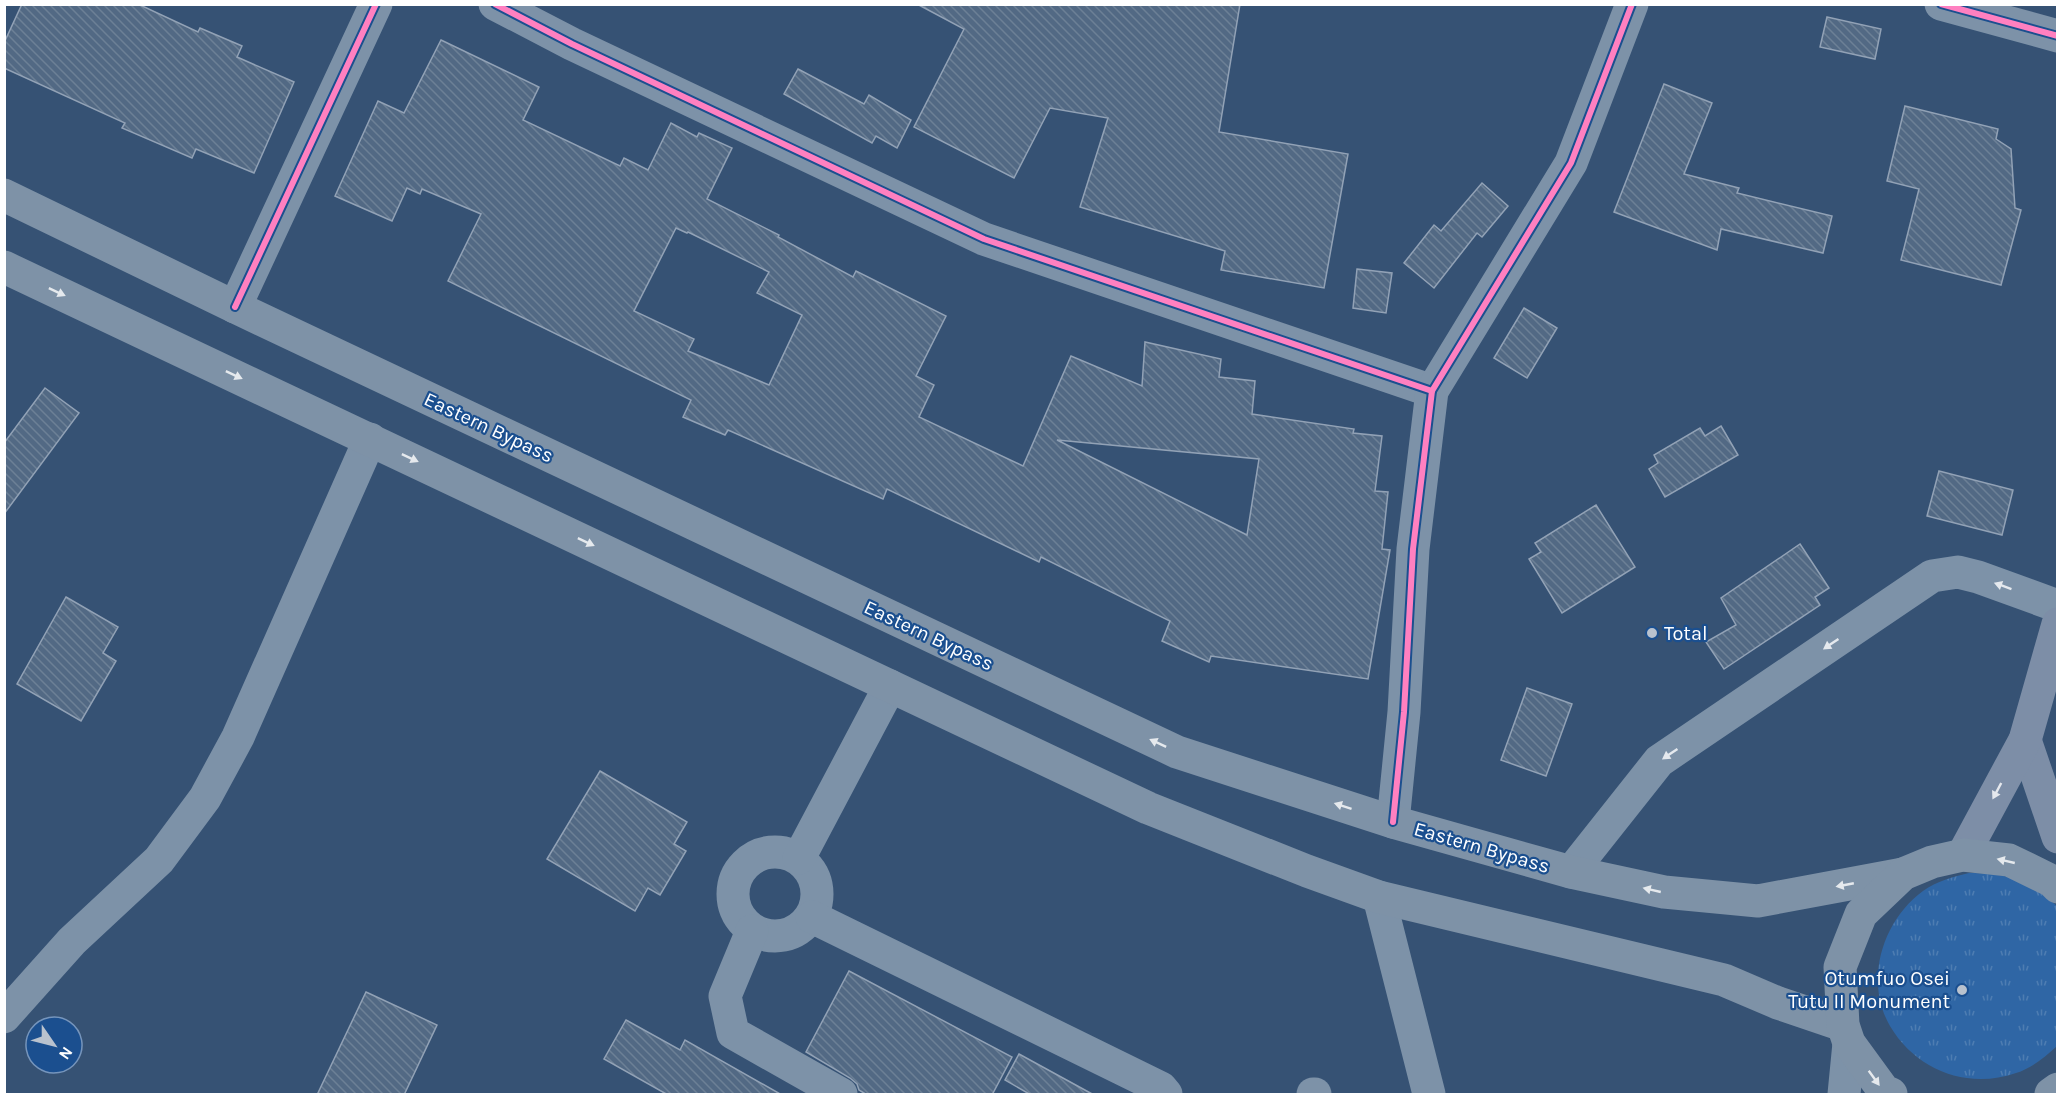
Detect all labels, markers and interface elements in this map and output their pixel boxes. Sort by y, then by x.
one-way arrow [49,288,66,297]
one-way arrow [225,370,242,379]
street label: Eastern Bypass [420,387,557,467]
one-way arrow [402,454,419,463]
one-way arrow [578,537,595,546]
one-way arrow [1993,581,2011,591]
street label: Eastern Bypass [860,595,997,675]
place label: Total [1664,622,1708,645]
marker: Total [1645,626,1659,640]
one-way arrow [1824,638,1840,650]
one-way arrow [1150,739,1167,748]
one-way arrow [1662,748,1678,759]
one-way arrow [1992,783,2002,800]
one-way arrow [1334,801,1352,810]
street label: Eastern Bypass [1411,817,1552,878]
one-way arrow [1997,855,2015,865]
one-way arrow [1836,881,1855,890]
one-way arrow [1643,884,1662,894]
place label: Otumfuo Osei Tutu II Monument [1788,967,1950,1013]
marker: Otumfuo Osei Tutu II Monument [1955,983,1969,997]
north arrow [24,1015,84,1075]
text: N [55,1043,77,1063]
one-way arrow [1868,1070,1880,1085]

